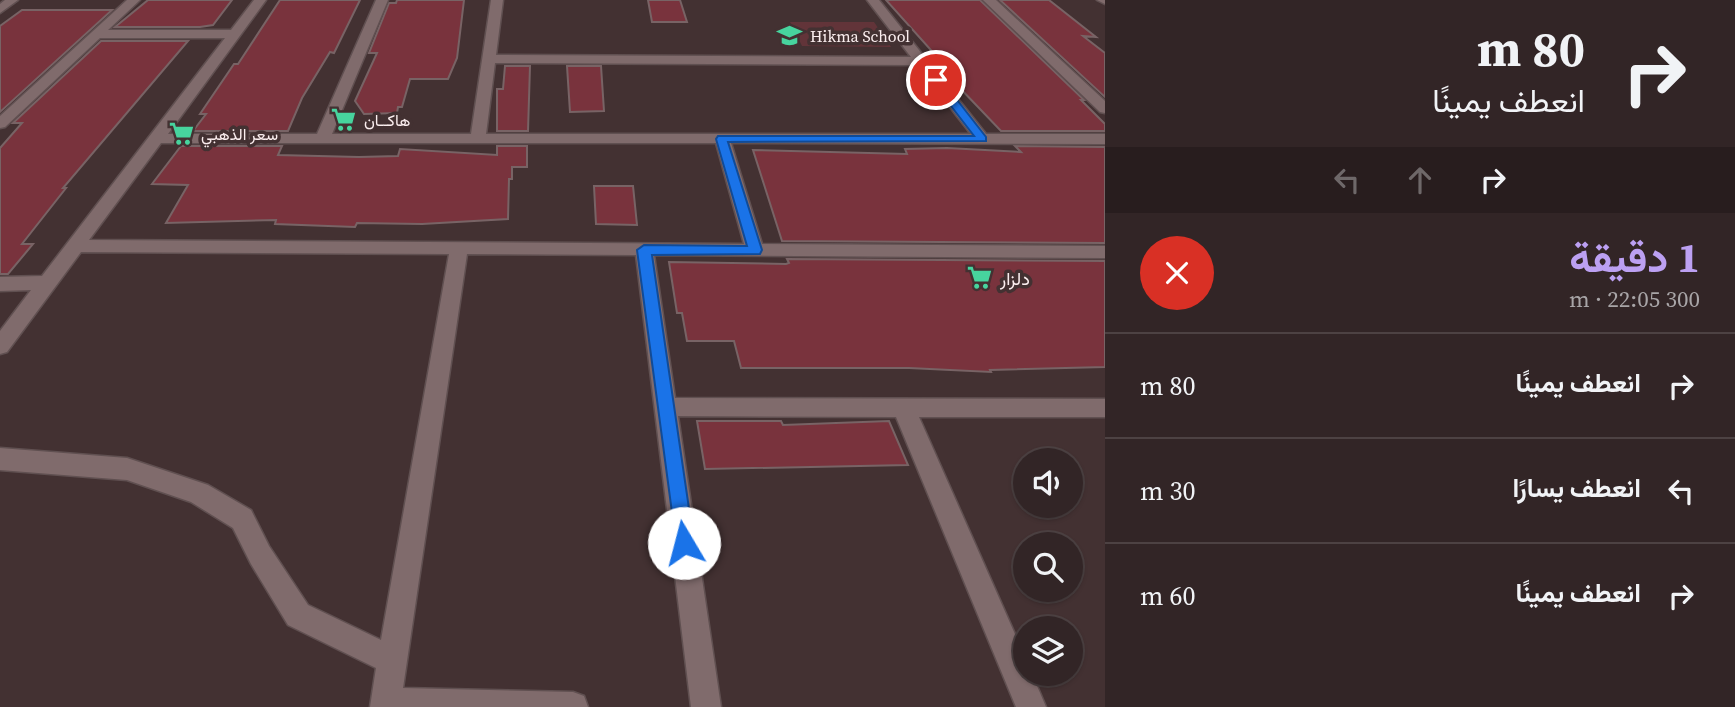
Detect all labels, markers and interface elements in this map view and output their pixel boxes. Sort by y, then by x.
text: 80 m [1477,15,1585,82]
school or university icon: Hikma School [776,22,804,50]
place label: Hikma School [810,25,910,47]
icon: right [1609,28,1700,119]
pin [906,50,966,110]
icon: arrive [917,61,955,99]
text: انعطف يمينًا [1432,79,1585,123]
supermarket icon: هاكــان [330,106,358,134]
place label: هاكــان [364,109,410,131]
supermarket icon: سعر الذهبي [167,120,195,148]
place label: سعر الذهبي [201,123,278,148]
icon: left [1328,161,1366,199]
icon: ahead [1401,161,1439,199]
icon: right [1474,161,1512,199]
text: 1 دقيقة [1569,228,1700,286]
button: close [1140,236,1214,310]
supermarket icon: دلزار [966,264,994,292]
place label: دلزار [999,266,1030,291]
text: 300 m · 22:05 [1569,283,1700,315]
text: انعطف يمينًا [1516,365,1641,401]
icon: right [1662,367,1700,405]
text: 80 m [1140,368,1196,404]
map controls [1013,448,1083,686]
button: sound [1013,448,1083,518]
text: انعطف يسارًا [1512,470,1641,506]
icon: left [1662,472,1700,510]
text: 30 m [1140,473,1196,509]
position arrow [647,506,721,580]
button: search [1013,532,1083,602]
text: انعطف يمينًا [1516,575,1641,611]
icon: right [1662,577,1700,615]
text: 60 m [1140,578,1196,614]
button: layers [1013,616,1083,686]

